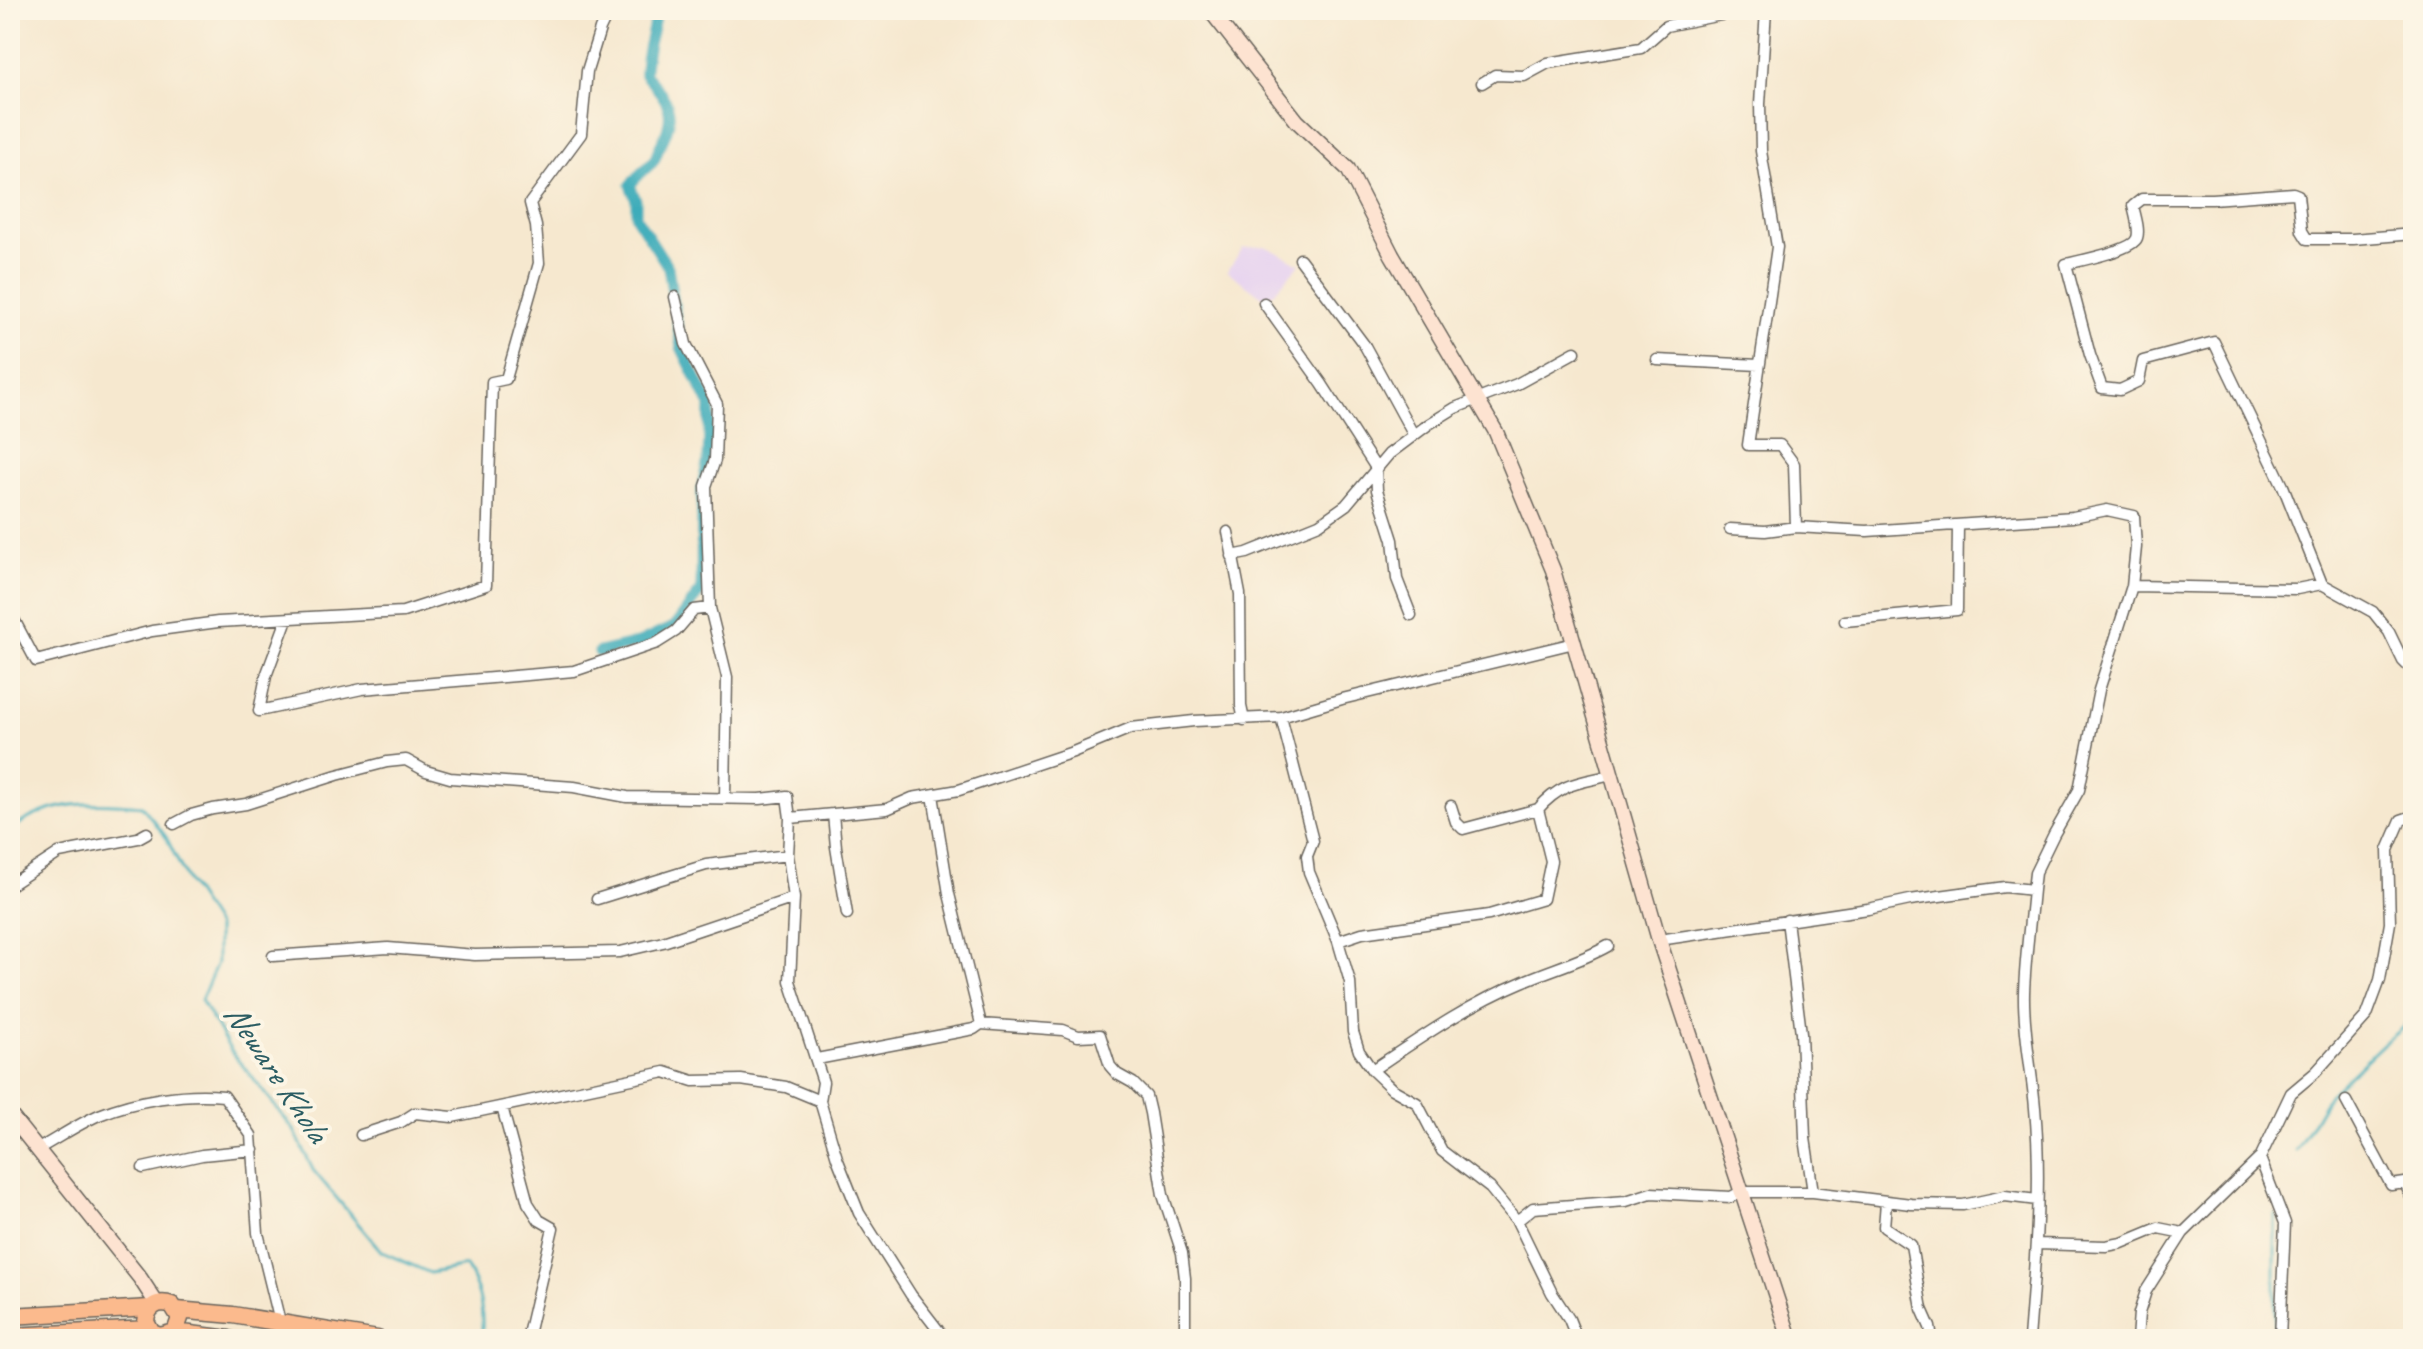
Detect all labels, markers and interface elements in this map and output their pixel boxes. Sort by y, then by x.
water label: Neware Khola [215,994,341,1152]

